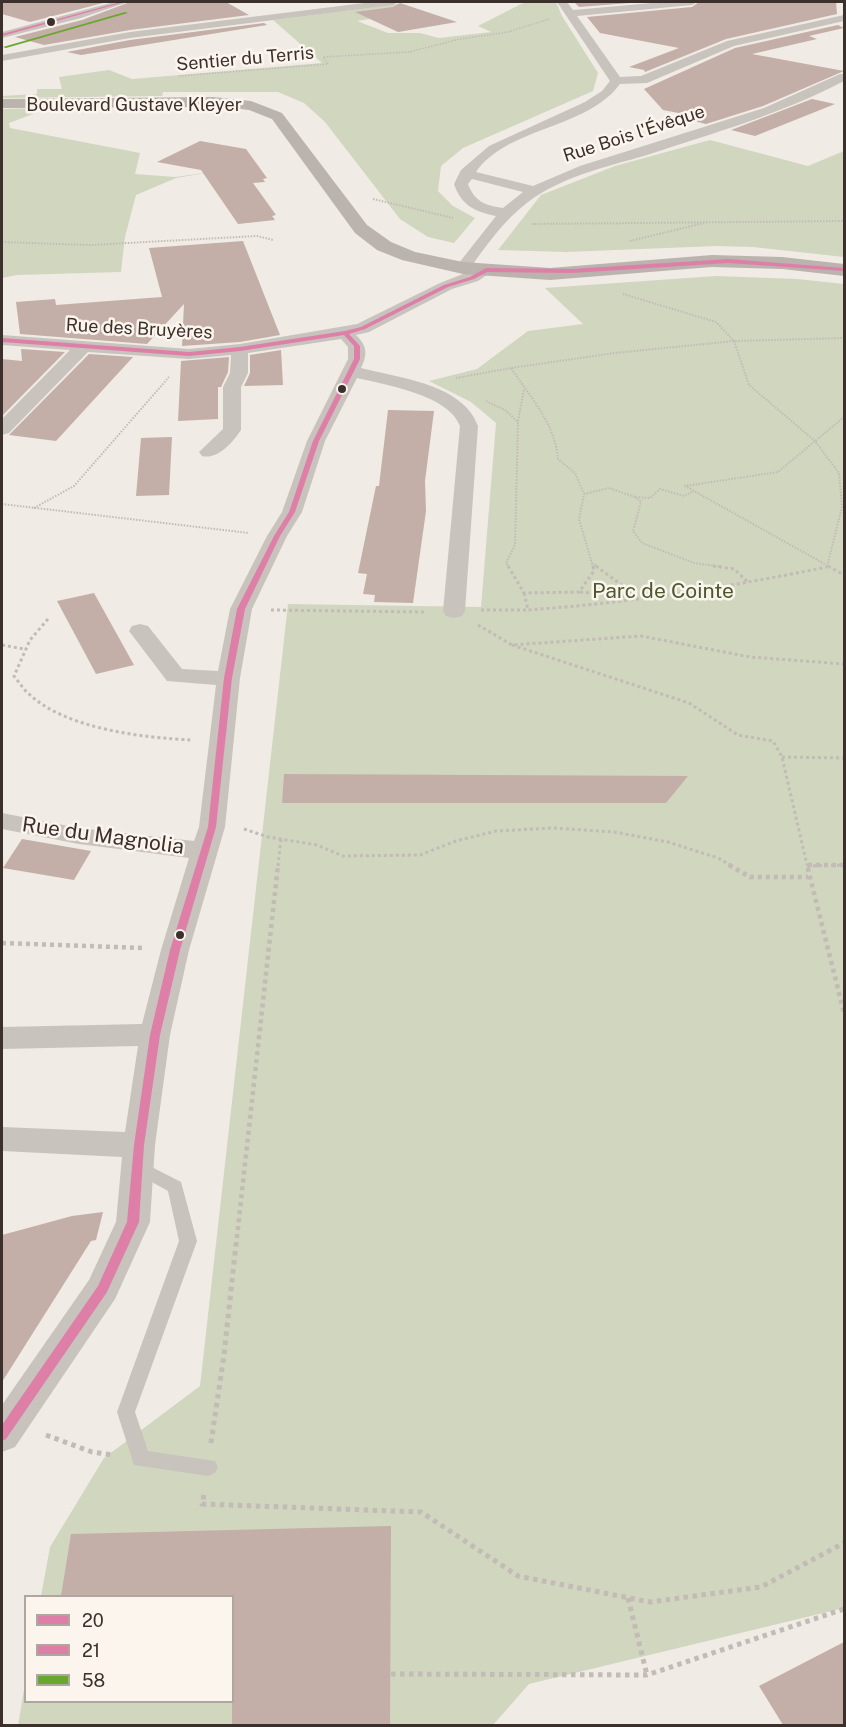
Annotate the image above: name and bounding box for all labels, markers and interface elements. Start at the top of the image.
unlabelled marker [45,16,57,28]
street label: Sentier du Terris [175,42,315,76]
street label: Boulevard Gustave Kleyer [26,94,242,116]
street label: Rue Bois l'Évêque [560,101,708,167]
street label: Rue des Bruyères [65,314,213,344]
unlabelled marker [336,383,348,395]
park label: Parc de Cointe [592,579,734,605]
street label: Rue du Magnolia [20,812,186,860]
unlabelled marker [174,929,186,941]
legend [24,1595,234,1703]
text: 20 [82,1610,104,1631]
text: 21 [82,1640,100,1661]
text: 58 [82,1670,105,1691]

